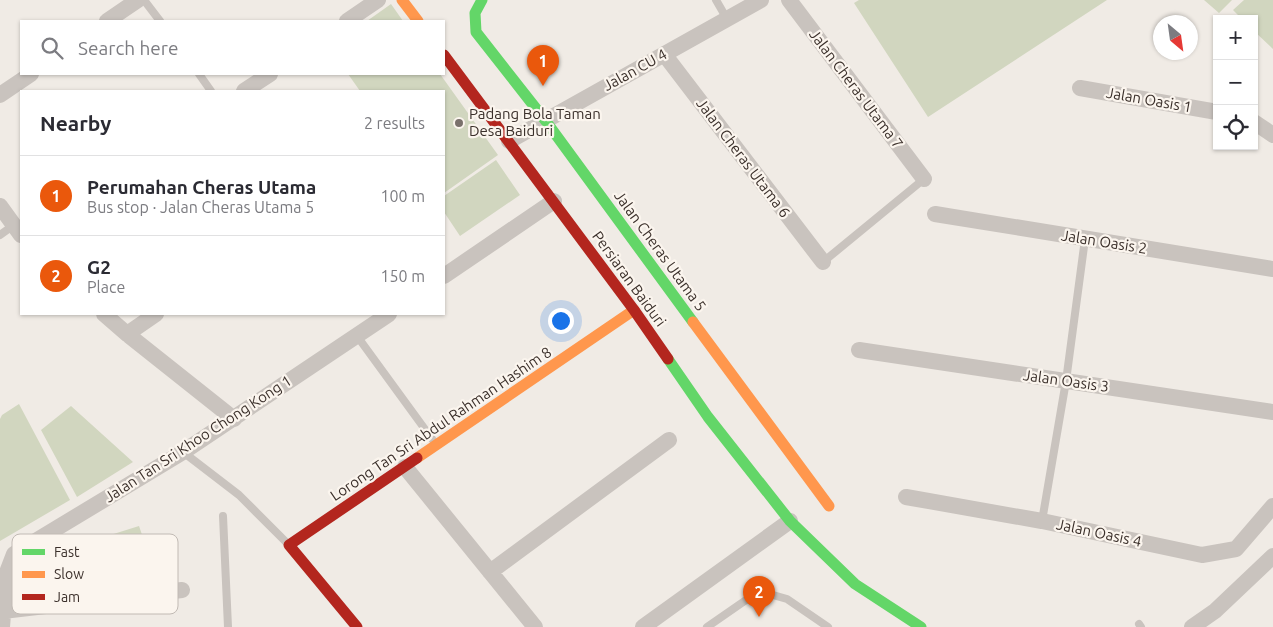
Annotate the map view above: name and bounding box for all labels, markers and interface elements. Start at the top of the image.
north arrow [1153,15,1198,60]
map controls [1213,15,1258,150]
button: + [1213,15,1258,60]
search box [20,20,445,75]
street label: Jalan Cheras Utama 7 [806,26,907,152]
icon: search [38,34,66,62]
text: Search here [78,37,178,59]
pin: 1 [527,45,559,86]
street label: Jalan CU 4 [600,45,670,94]
button: − [1213,60,1258,105]
street label: Jalan Oasis 1 [1105,84,1193,115]
street label: Jalan Cheras Utama 6 [693,95,794,221]
place label: Padang Bola Taman Desa Baiduri [469,105,601,139]
button: locate [1213,105,1258,150]
text: Nearby [40,111,111,135]
text: 2 results [364,114,425,132]
marker: Padang Bola Taman Desa Baiduri [453,117,465,129]
text: Perumahan Cheras Utama [87,176,316,198]
text: 1 [51,187,61,205]
text: 100 m [380,187,425,205]
street label: Jalan Cheras Utama 5 [611,187,710,314]
text: Bus stop · Jalan Cheras Utama 5 [87,198,314,216]
street label: Jalan Oasis 2 [1060,226,1148,257]
street label: Persiaran Baiduri [589,228,670,330]
text: G2 [87,256,111,278]
text: 2 [51,267,61,285]
text: 150 m [380,267,425,285]
text: Place [87,278,125,296]
your location [548,308,574,334]
street label: Lorong Tan Sri Abdul Rahman Hashim 8 [327,343,554,504]
street label: Jalan Oasis 3 [1022,366,1110,395]
street label: Jalan Tan Sri Khoo Chong Kong 1 [101,372,294,505]
street label: Jalan Oasis 4 [1055,515,1143,550]
legend [12,534,178,614]
text: Fast [54,544,80,560]
text: Slow [54,566,84,582]
pin: 2 [743,576,775,617]
text: Jam [54,589,80,605]

